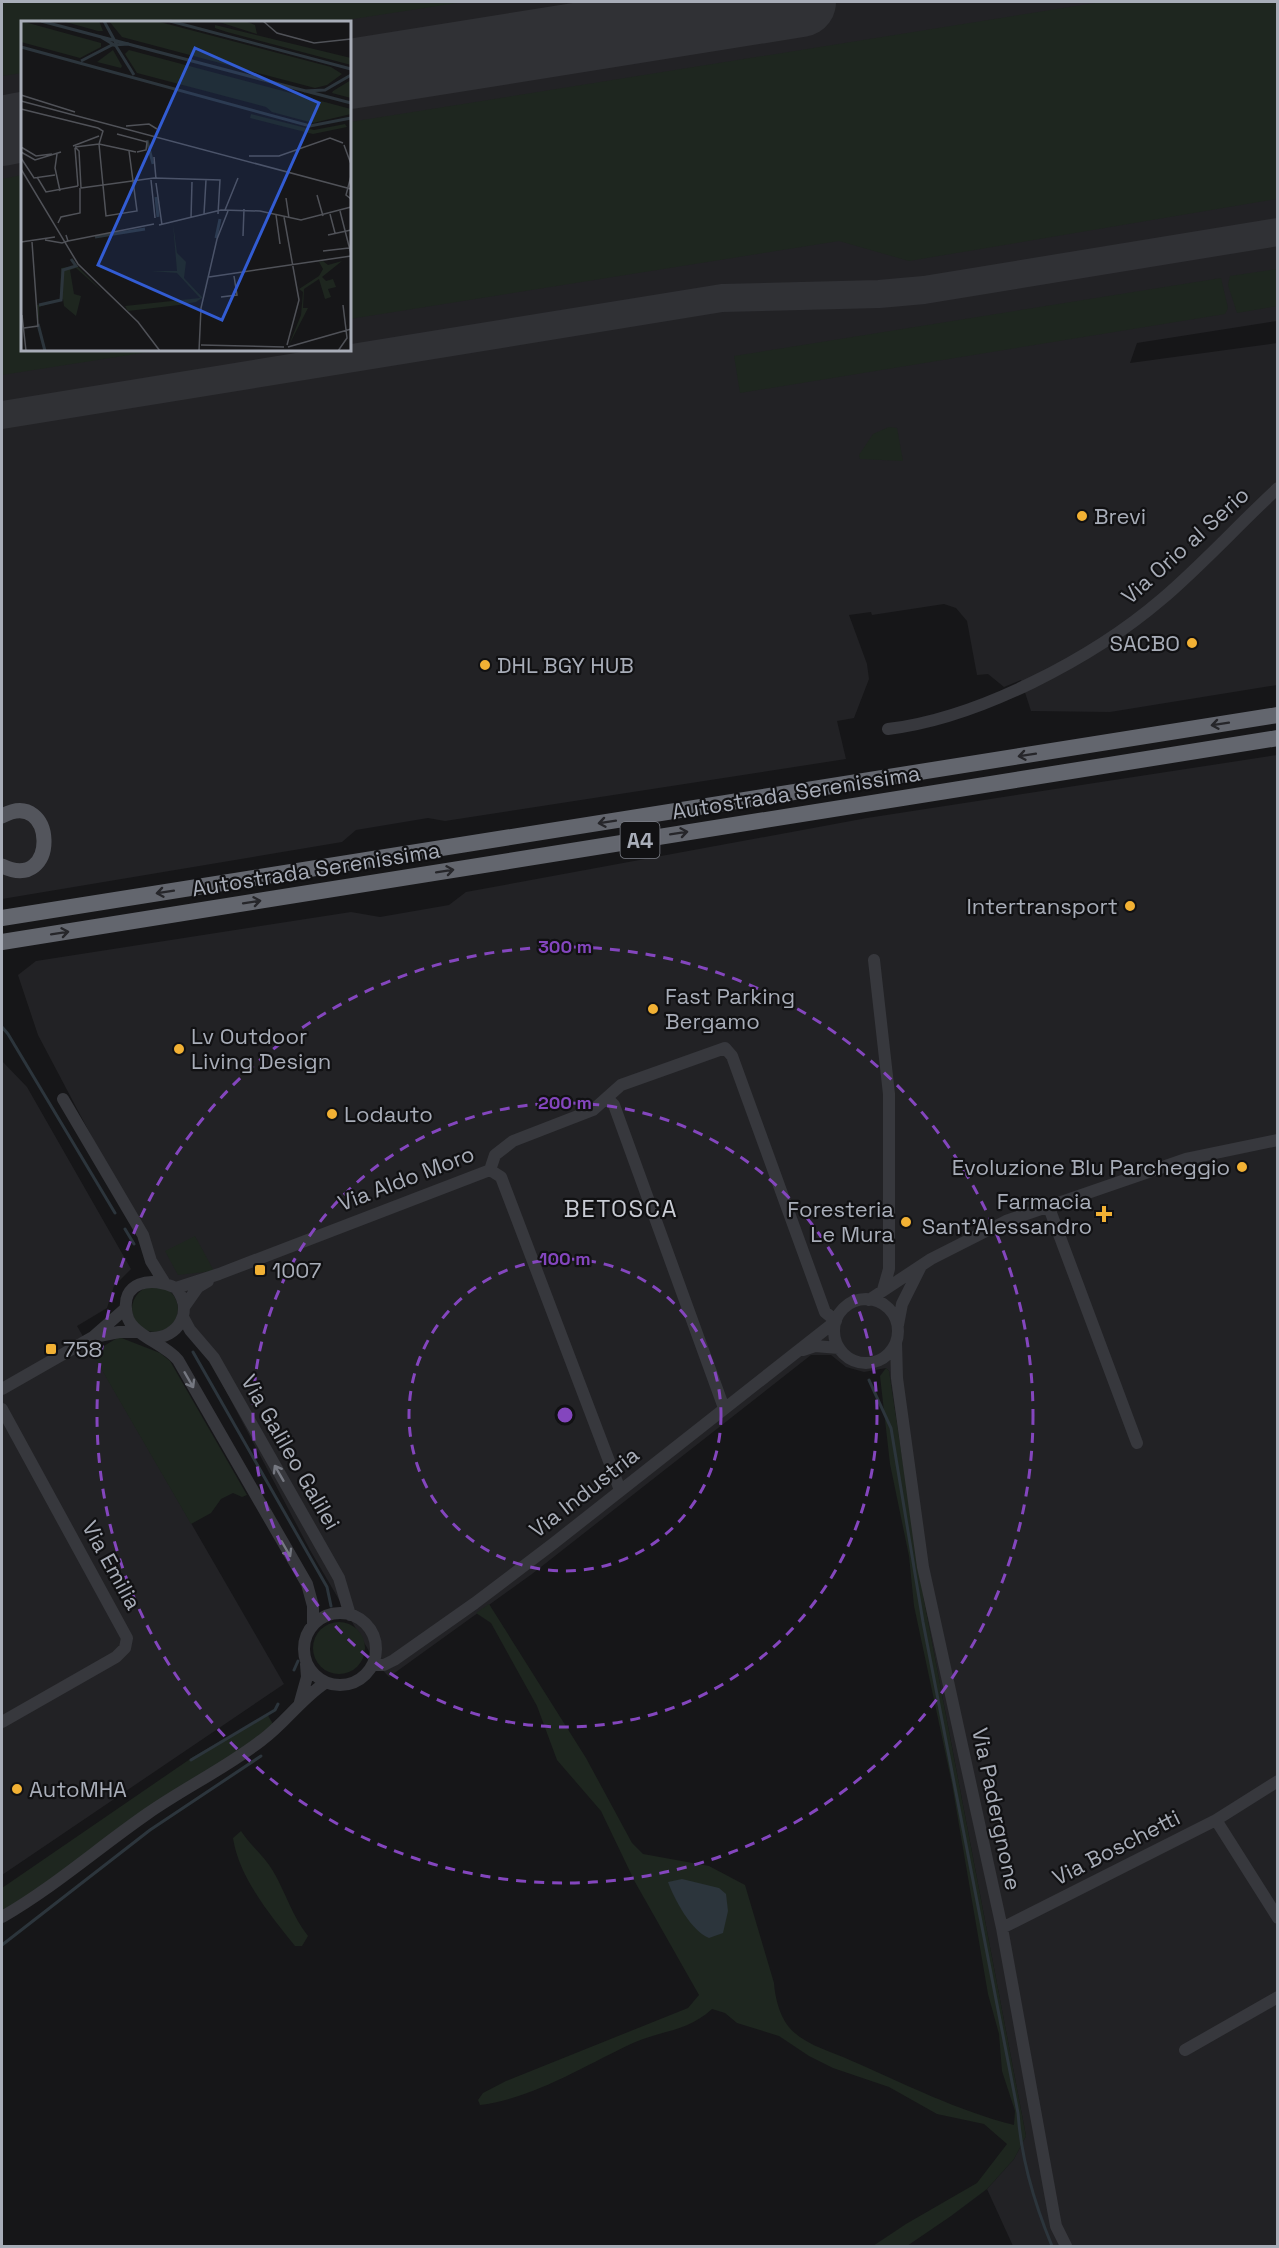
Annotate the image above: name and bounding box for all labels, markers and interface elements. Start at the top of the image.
inset map [21,21,351,351]
street label: Via Orio al Serio [1115,480,1255,610]
place label: Brevi [1094,502,1146,530]
marker: Brevi [1075,509,1089,523]
place label: SACBO [1110,629,1180,657]
marker: SACBO [1185,636,1199,650]
place label: DHL BGY HUB [497,651,634,679]
marker: DHL BGY HUB [478,658,492,672]
one-way arrow [1210,719,1230,730]
one-way arrow [1018,749,1038,760]
street label: Autostrada Serenissima [670,758,923,825]
one-way arrow [597,817,617,828]
road number: A4 [620,822,660,858]
one-way arrow [668,828,688,839]
street label: Autostrada Serenissima [190,835,443,902]
one-way arrow [434,865,454,876]
one-way arrow [156,887,175,898]
place label: Intertransport [966,892,1118,920]
one-way arrow [242,896,261,907]
marker: Intertransport [1123,899,1137,913]
one-way arrow [49,927,69,938]
text: 300 m [538,935,592,958]
place label: Fast Parking Bergamo [665,982,795,1035]
marker: Fast Parking Bergamo [646,1002,660,1016]
place label: Lv Outdoor Living Design [191,1022,331,1075]
marker: Lv Outdoor Living Design [172,1042,186,1056]
text: 200 m [538,1091,592,1114]
place label: Lodauto [344,1100,433,1128]
marker: Lodauto [325,1107,339,1121]
street label: Via Aldo Moro [334,1139,478,1217]
place label: Evoluzione Blu Parcheggio [952,1153,1230,1181]
marker: Evoluzione Blu Parcheggio [1235,1160,1249,1174]
place label: Farmacia Sant'Alessandro [922,1187,1092,1240]
district label: BETOSCA [564,1193,678,1224]
place label: Foresteria Le Mura [787,1195,894,1248]
marker: Farmacia Sant'Alessandro [1097,1207,1111,1221]
marker: Foresteria Le Mura [899,1215,913,1229]
text: 100 m [539,1247,591,1270]
place label: 1007 [272,1256,321,1284]
marker: 1007 [253,1263,267,1277]
place label: 758 [63,1335,102,1363]
marker: 758 [44,1342,58,1356]
street label: Via Galileo Galilei [235,1369,347,1535]
one-way arrow [183,1371,195,1388]
centre of rings [555,1405,575,1425]
street label: Via Industria [524,1440,645,1544]
one-way arrow [273,1465,285,1482]
street label: Via Emilia [76,1516,148,1615]
one-way arrow [281,1540,293,1557]
street label: Via Padergnone [966,1725,1028,1893]
place label: AutoMHA [29,1775,127,1803]
marker: AutoMHA [10,1782,24,1796]
street label: Via Boschetti [1048,1803,1184,1891]

